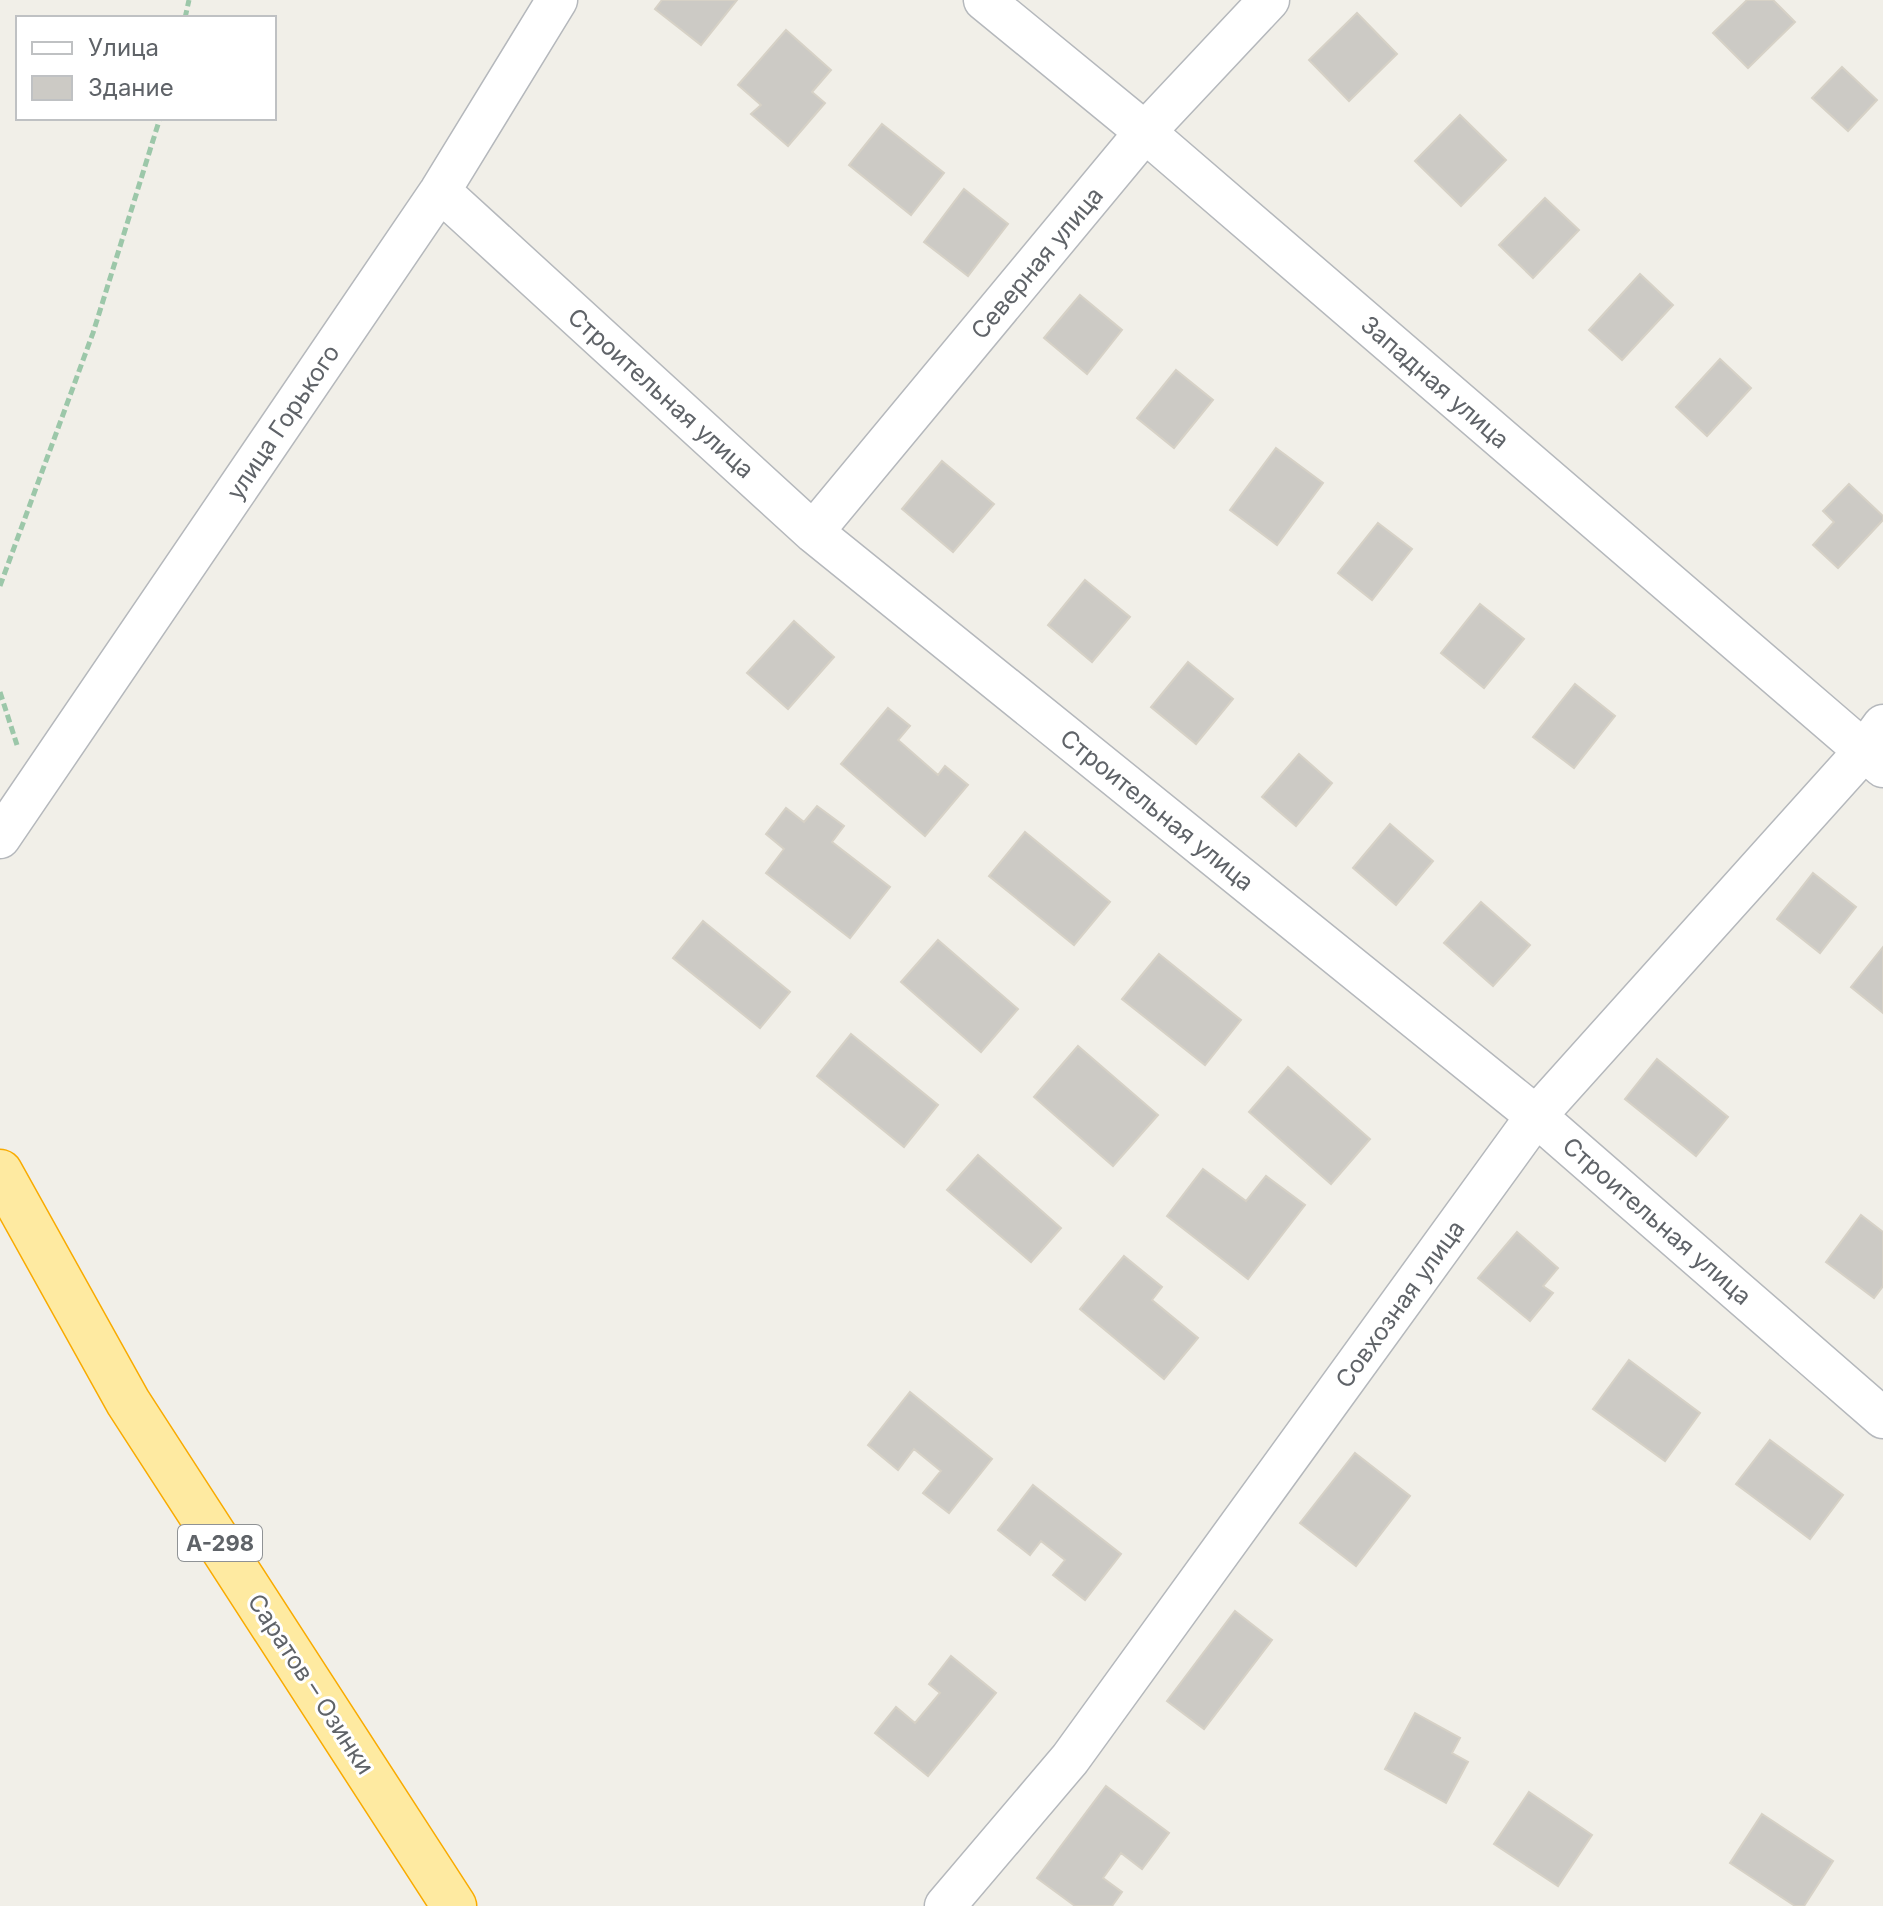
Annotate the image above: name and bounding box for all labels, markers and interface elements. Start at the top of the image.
legend [16,16,276,120]
text: Улица [88,33,159,62]
text: Здание [88,73,174,102]
street label: Северная улица [965,181,1109,345]
street label: Строительная улица [562,302,760,484]
street label: Западная улица [1355,310,1515,454]
street label: улица Горького [220,339,346,505]
street label: Строительная улица [1055,723,1259,897]
street label: Строительная улица [1557,1131,1757,1311]
street label: Совхозная улица [1329,1214,1471,1394]
road number: А-298 [178,1525,262,1561]
street label: Саратов – Озинки [242,1588,380,1780]

